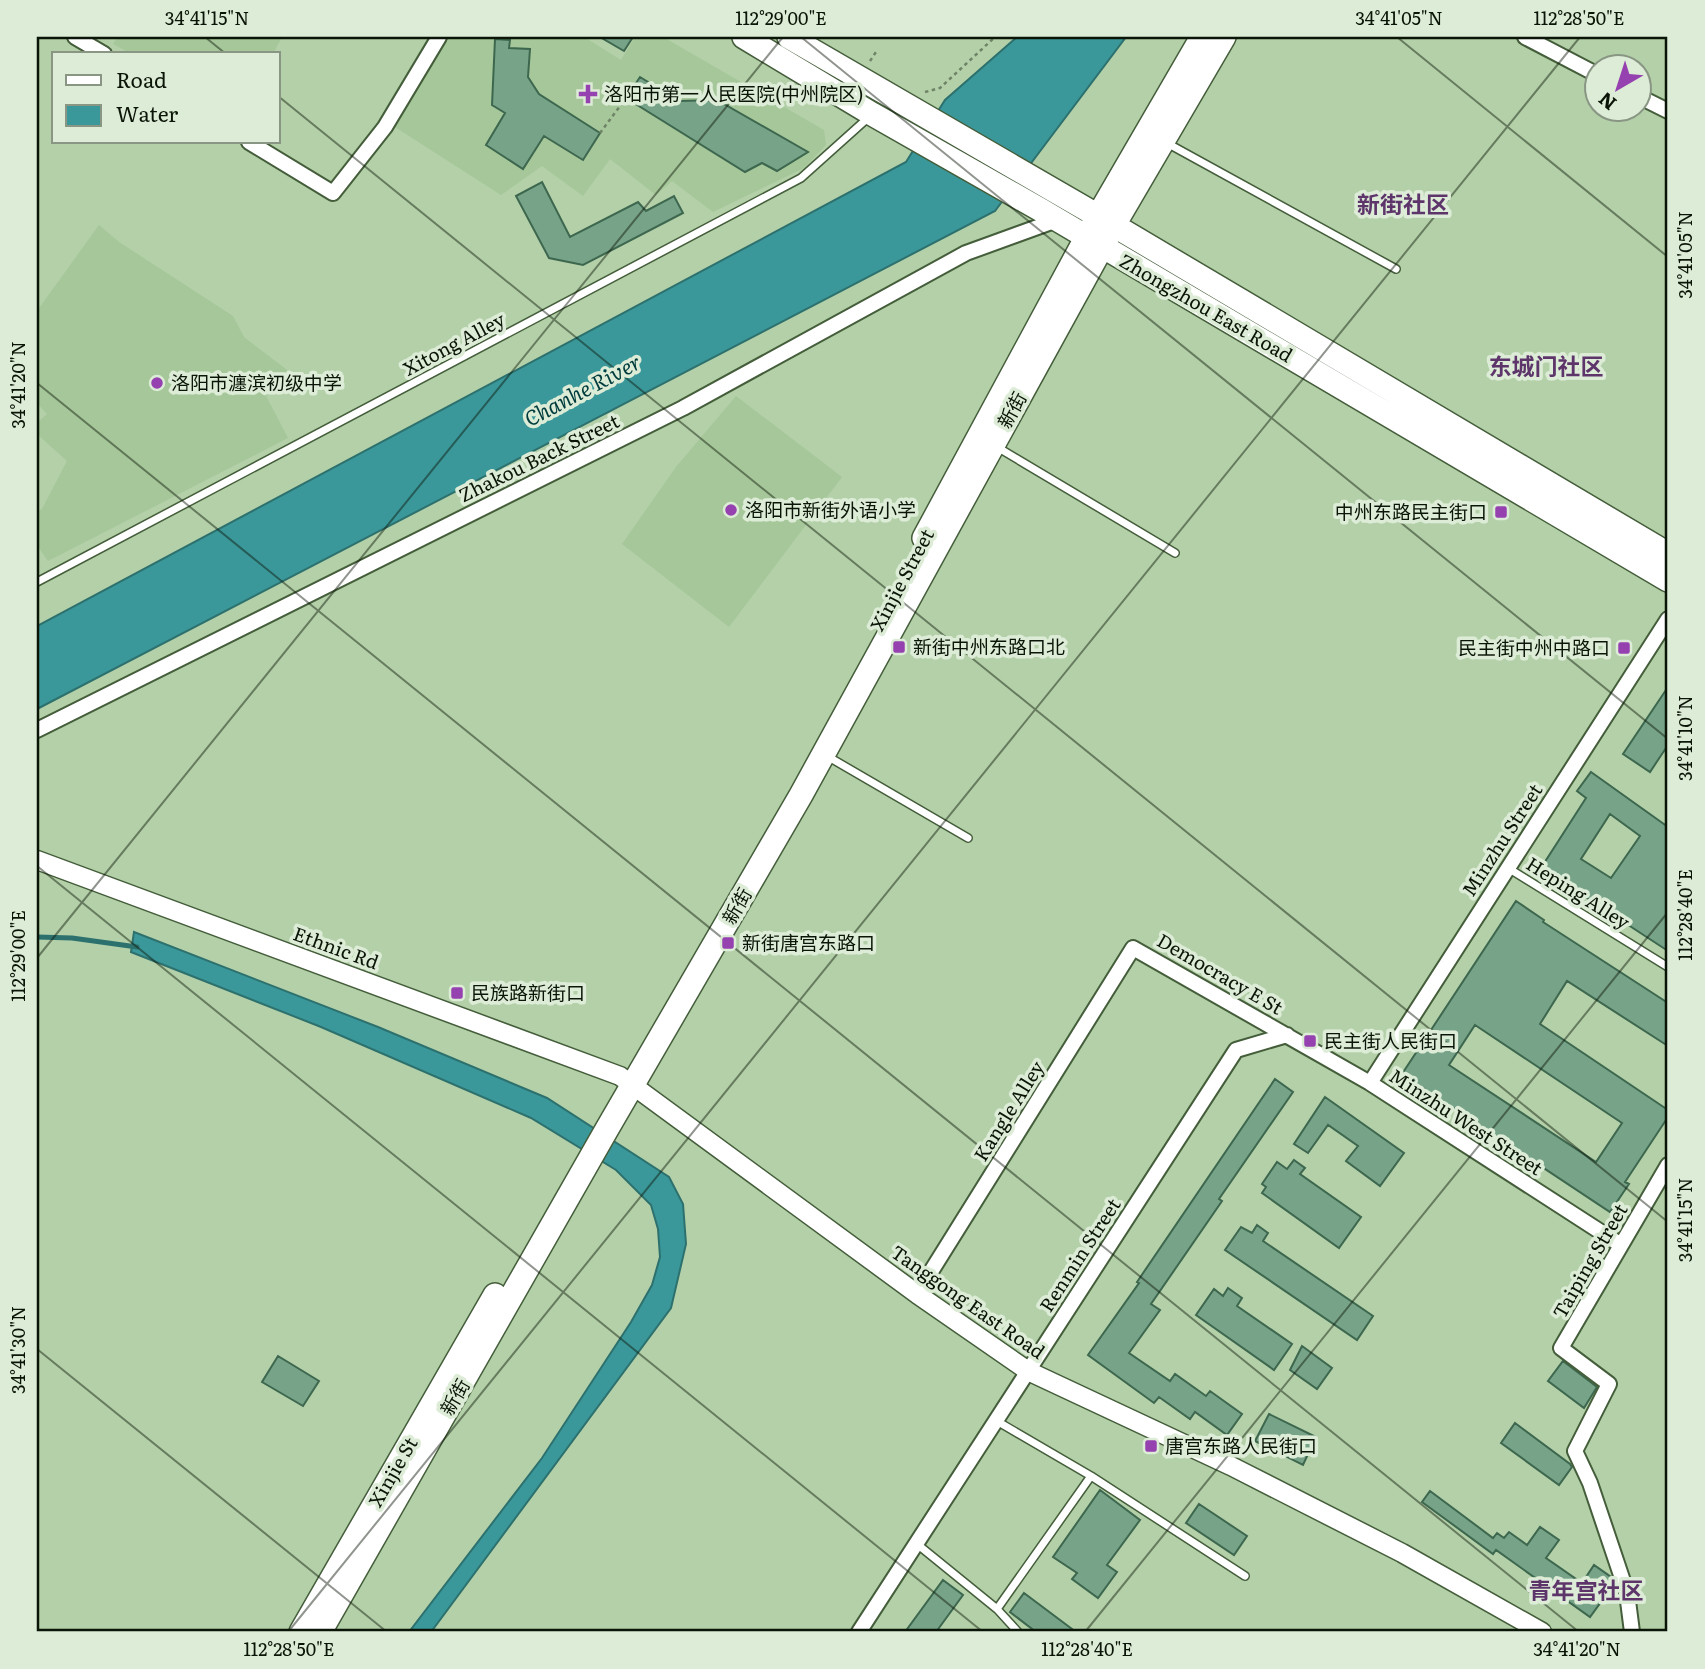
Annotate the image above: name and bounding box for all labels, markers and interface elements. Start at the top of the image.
text: 34°41'15"N [165,4,249,31]
text: 112°29'00"E [735,4,827,31]
text: 34°41'05"N [1355,4,1443,31]
text: 112°28'50"E [1534,4,1624,31]
legend [52,52,280,144]
north arrow [1582,52,1652,122]
text: Road [116,63,167,94]
place label: 洛阳市第一人民医院(中州院区) [604,79,864,107]
marker: 洛阳市第一人民医院(中州院区) [578,84,598,104]
text: N [1592,86,1622,118]
text: Water [116,97,178,128]
district label: 新街社区 [1357,186,1449,220]
text: 34°41'05"N [1671,211,1698,299]
street label: Zhongzhou East Road [1115,246,1299,368]
street label: Xitong Alley [398,305,509,382]
text: 34°41'20"N [4,341,31,429]
water label: Chanhe River [518,345,646,433]
district label: 东城门社区 [1489,348,1604,382]
place label: 洛阳市瀍滨初级中学 [171,368,342,396]
marker: 洛阳市瀍滨初级中学 [149,375,165,391]
street label: 新街 [990,386,1033,433]
street label: Zhakou Back Street [454,406,624,508]
place label: 洛阳市新街外语小学 [745,495,916,523]
place label: 中州东路民主街口 [1335,497,1487,525]
marker: 洛阳市新街外语小学 [723,502,739,518]
marker: 中州东路民主街口 [1493,504,1509,520]
street label: Xinjie Street [862,523,940,636]
place label: 新街中州东路口北 [913,632,1065,660]
place label: 民主街中州中路口 [1458,633,1610,661]
marker: 新街中州东路口北 [891,639,907,655]
marker: 民主街中州中路口 [1616,640,1632,656]
text: 34°41'10"N [1671,695,1698,781]
street label: Minzhu Street [1454,777,1548,901]
street label: Heping Alley [1521,849,1636,935]
text: 112°28'40"E [1671,869,1698,961]
street label: 新街 [715,882,758,929]
text: 112°29'00"E [4,910,31,1002]
street label: Ethnic Rd [290,919,383,976]
street label: Democracy E St [1152,926,1289,1021]
place label: 新街唐宫东路口 [742,928,875,956]
marker: 新街唐宫东路口 [720,935,736,951]
place label: 民族路新街口 [471,978,585,1006]
marker: 民族路新街口 [449,985,465,1001]
place label: 民主街人民街口 [1324,1026,1457,1054]
marker: 民主街人民街口 [1302,1033,1318,1049]
street label: Kangle Alley [966,1055,1050,1166]
street label: Minzhu West Street [1384,1061,1549,1181]
text: 34°41'15"N [1671,1178,1698,1262]
street label: Renmin Street [1032,1192,1127,1317]
street label: Taiping Street [1545,1198,1634,1323]
street label: Tanggong East Road [886,1237,1052,1365]
text: 34°41'30"N [4,1306,31,1394]
street label: 新街 [433,1373,476,1420]
street label: Xinjie St [361,1431,424,1512]
place label: 唐宫东路人民街口 [1165,1431,1317,1459]
marker: 唐宫东路人民街口 [1143,1438,1159,1454]
district label: 青年宫社区 [1529,1572,1644,1606]
text: 112°28'50"E [244,1635,334,1662]
text: 112°28'40"E [1041,1635,1133,1662]
text: 34°41'20"N [1533,1635,1621,1662]

